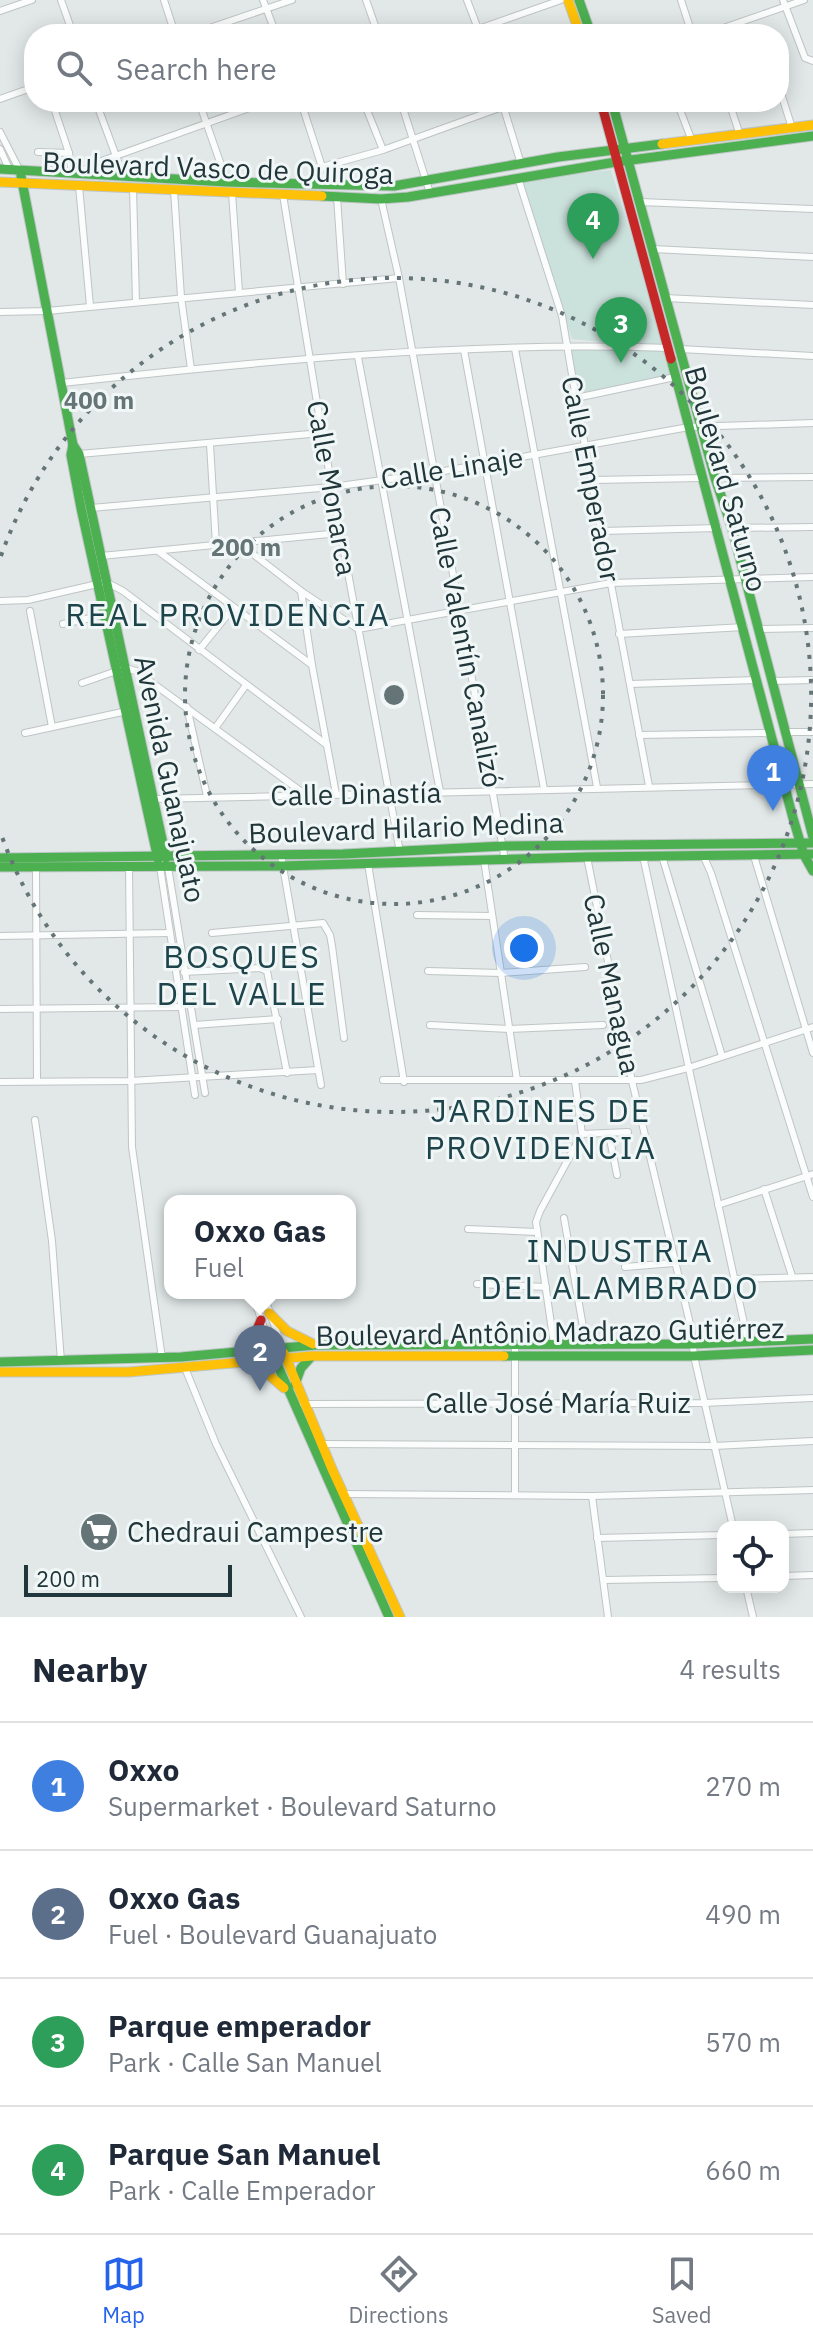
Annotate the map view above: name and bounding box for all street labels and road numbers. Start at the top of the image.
street label: Boulevard Vasco de Quiroga [42,143,394,192]
street label: Boulevard Saturno [677,362,776,596]
street label: Calle Emperador [553,373,630,585]
street label: Calle Monarca [299,397,366,579]
street label: Calle Linaje [378,438,526,497]
street label: Calle Valentín Canalizó [421,503,512,790]
street label: Avenida Guanajuato [126,652,215,906]
street label: Calle Dinastía [270,774,442,813]
street label: Boulevard Hilario Medina [248,804,564,851]
street label: Calle Managua [575,890,650,1078]
street label: Boulevard Antônio Madrazo Gutiérrez [315,1309,785,1354]
street label: Calle José María Ruiz [425,1384,691,1421]

